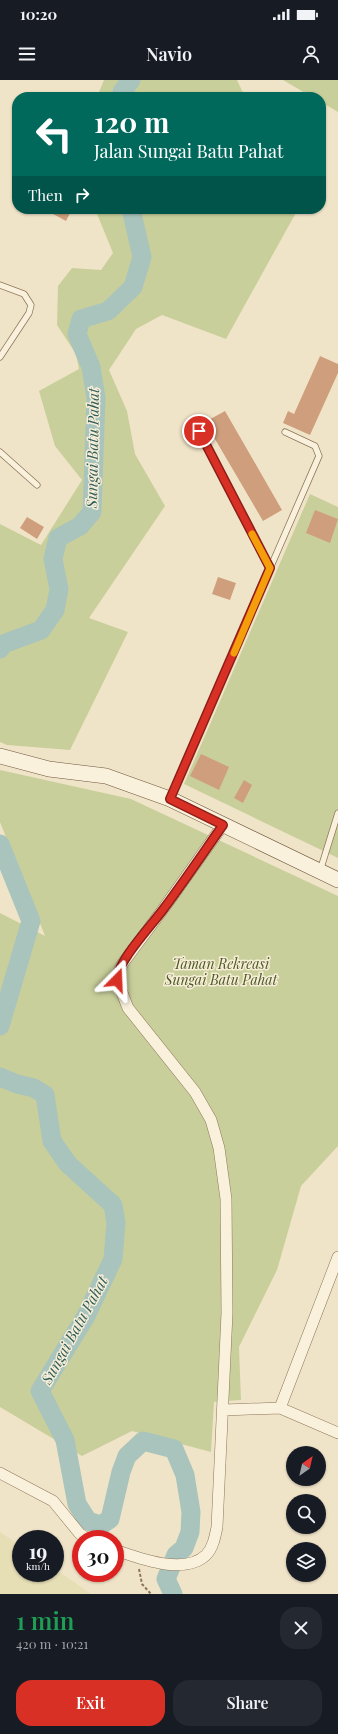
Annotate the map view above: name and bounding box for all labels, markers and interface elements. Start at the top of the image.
text: 10:20 [20,4,57,24]
text: Navio [146,42,192,66]
icon: menu [16,43,38,65]
icon: person [300,43,322,65]
text: 120 m [94,103,169,140]
icon: left [28,108,80,160]
text: Jalan Sungai Batu Pahat [94,139,283,163]
icon: right [71,184,93,206]
text: Then [28,185,63,205]
water label: Sungai Batu Pahat [81,387,103,509]
pin [182,414,216,448]
icon: arrive [188,420,210,442]
park label: Taman Rekreasi Sungai Batu Pahat [164,954,279,989]
position arrow [96,959,138,1001]
water label: Sungai Batu Pahat [36,1272,112,1388]
north arrow [286,1446,326,1486]
map controls [286,1446,326,1582]
button: search [286,1494,326,1534]
speed limit sign: 30 [72,1530,124,1582]
text: 19 [29,1537,47,1564]
button: layers [286,1542,326,1582]
text: km/h [26,1559,50,1573]
text: 1 min [16,1604,74,1636]
button: close [280,1607,322,1649]
text: 420 m · 10:21 [16,1635,88,1652]
button: Exit [16,1680,165,1726]
button: Share [173,1680,322,1726]

